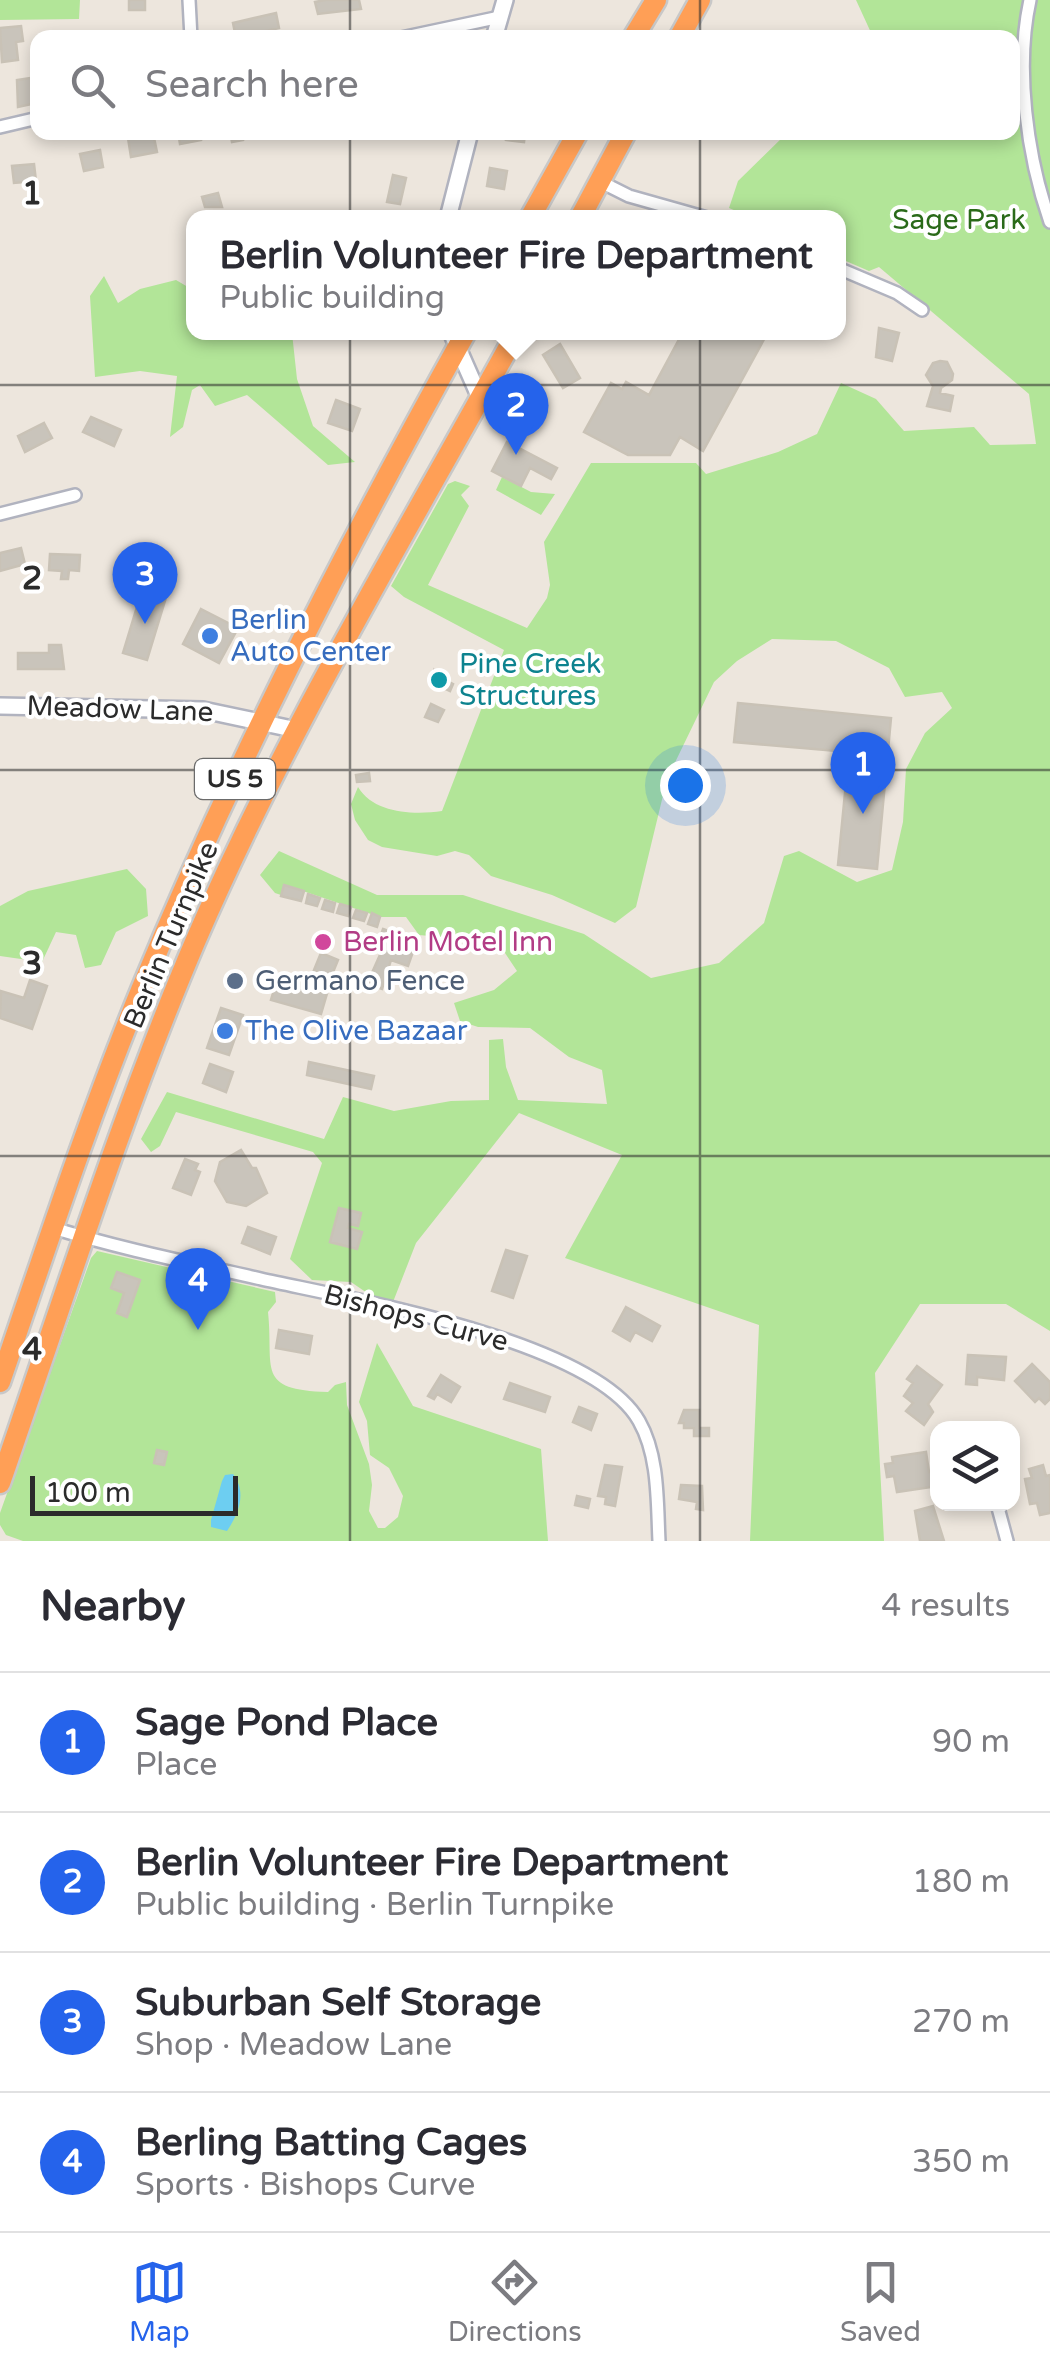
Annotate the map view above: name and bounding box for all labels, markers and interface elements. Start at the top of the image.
search box [30,30,1020,140]
icon: search [65,58,120,113]
text: Search here [145,62,359,108]
text: 1 [22,175,42,213]
park label: Sage Park [892,203,1026,237]
popup [186,210,846,340]
text: Berlin Volunteer Fire Department [219,233,813,279]
text: Public building [219,279,445,317]
pin: 2 [484,372,548,455]
pin: 3 [112,542,178,624]
text: 2 [22,560,42,598]
place label: Berlin Auto Center [230,603,391,669]
marker: Berlin Auto Center [199,625,221,647]
place label: Pine Creek Structures [459,647,601,713]
marker: Pine Creek Structures [428,669,450,691]
street label: Meadow Lane [26,689,214,729]
pin: 1 [830,732,896,814]
road number: US 5 [195,759,275,799]
your location [660,760,711,811]
street label: Berlin Turnpike [116,836,226,1034]
place label: Berlin Motel Inn [343,925,553,959]
marker: Berlin Motel Inn [312,931,334,953]
text: 3 [22,945,42,983]
place label: Germano Fence [255,964,465,998]
marker: Germano Fence [224,970,246,992]
place label: The Olive Bazaar [245,1014,468,1048]
marker: The Olive Bazaar [214,1020,236,1042]
pin: 4 [166,1248,230,1330]
street label: Bishops Curve [320,1277,512,1359]
text: 4 [22,1331,42,1369]
map controls [930,1421,1020,1511]
button: layers [930,1421,1020,1511]
scale bar [30,1471,238,1516]
text: 100 m [45,1476,131,1510]
text: Nearby [40,1581,185,1632]
text: 4 results [881,1587,1010,1625]
text: Sage Pond Place [135,1700,438,1746]
text: 1 [62,1723,83,1761]
text: 90 m [932,1723,1010,1761]
text: Place [135,1746,217,1784]
text: Berlin Volunteer Fire Department [135,1840,728,1886]
text: 2 [62,1863,83,1901]
text: 180 m [912,1863,1010,1901]
text: Public building · Berlin Turnpike [135,1886,614,1924]
text: Suburban Self Storage [135,1980,541,2026]
text: 3 [62,2003,83,2041]
text: 270 m [912,2003,1010,2041]
text: Shop · Meadow Lane [135,2026,452,2064]
text: Berling Batting Cages [135,2120,527,2166]
text: 4 [62,2143,83,2181]
text: 350 m [912,2143,1010,2181]
text: Sports · Bishops Curve [135,2166,475,2204]
tab: Map [129,2255,190,2349]
tab: Directions [448,2255,582,2349]
tab: Saved [840,2255,921,2349]

